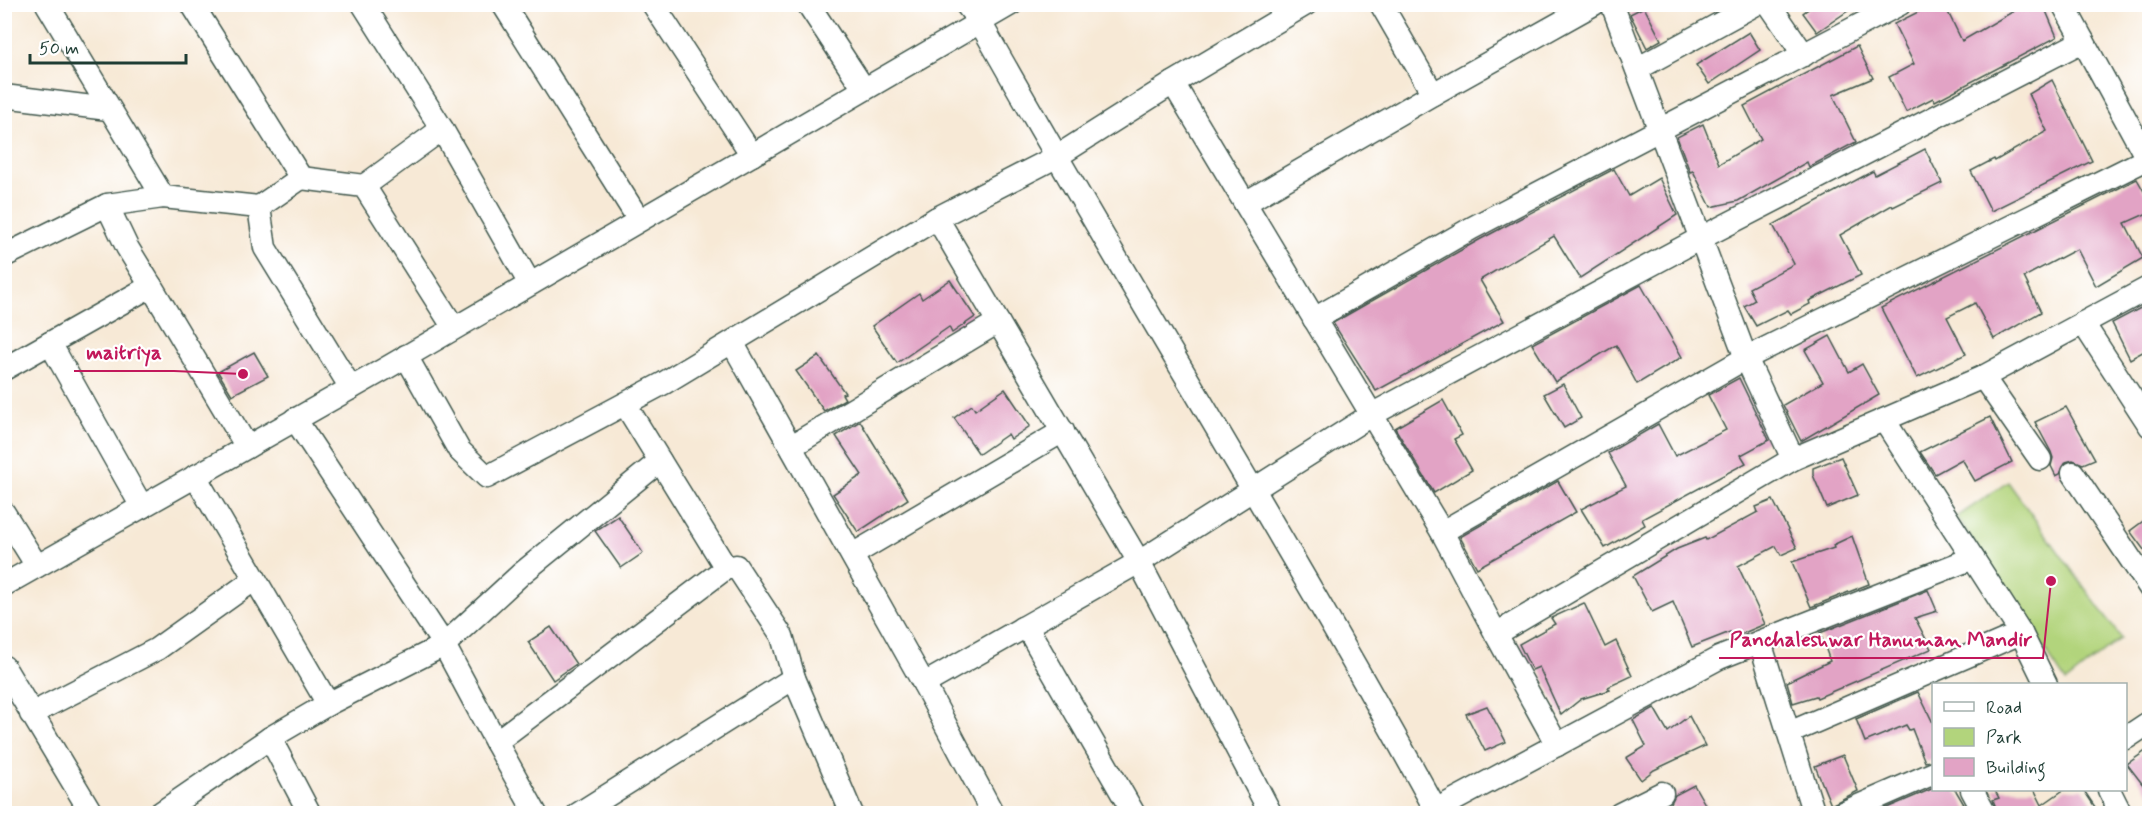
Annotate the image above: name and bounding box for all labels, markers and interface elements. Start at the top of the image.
scale bar [30,27,186,65]
text: 50 m [39,37,79,61]
callout: maitriya [74,332,174,371]
text: maitriya [86,339,162,367]
callout: Panchaleshwar Hanuman Mandir [1719,619,2043,658]
text: Panchaleshwar Hanuman Mandir [1730,626,2033,654]
legend [1932,683,2127,791]
text: Road [1986,696,2022,720]
text: Park [1986,726,2022,750]
text: Building [1986,756,2046,782]

